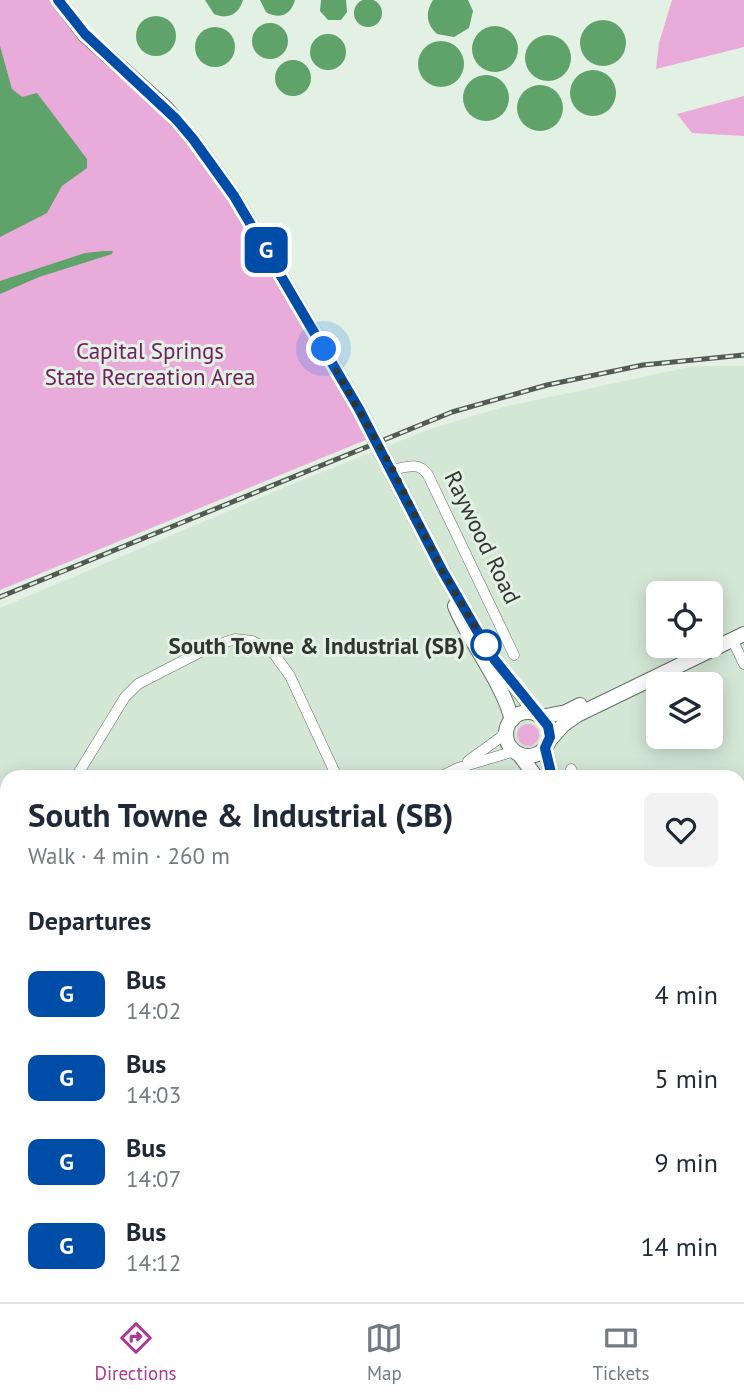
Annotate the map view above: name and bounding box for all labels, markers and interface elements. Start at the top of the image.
line badge: G [243,227,289,273]
text: G [259,234,273,265]
your location [306,331,341,366]
park label: Capital Springs State Recreation Area [45,336,255,391]
street label: Raywood Road [438,466,528,608]
map controls [646,581,723,749]
button: locate [646,581,723,658]
marker: South Towne & Industrial (SB) [471,630,501,660]
place label: South Towne & Industrial (SB) [168,631,465,660]
button: layers [646,672,723,749]
text: South Towne & Industrial (SB) [28,793,454,836]
button: heart [644,793,718,867]
text: Walk · 4 min · 260 m [28,841,230,870]
text: Departures [28,904,151,937]
text: Bus [126,963,166,996]
text: G [59,978,74,1009]
text: 4 min [655,978,718,1011]
text: 14:02 [126,996,181,1025]
text: Bus [126,1047,166,1080]
text: G [59,1062,74,1093]
text: 5 min [655,1062,718,1095]
text: 14:03 [126,1080,181,1109]
text: Bus [126,1131,166,1164]
text: G [59,1146,74,1177]
text: 9 min [655,1146,718,1179]
text: 14:07 [126,1164,181,1193]
text: Bus [126,1215,166,1248]
text: G [59,1230,74,1261]
text: 14 min [640,1230,718,1263]
text: 14:12 [126,1248,181,1277]
tab: Directions [94,1319,177,1385]
tab: Map [365,1319,403,1385]
tab: Tickets [592,1319,650,1385]

